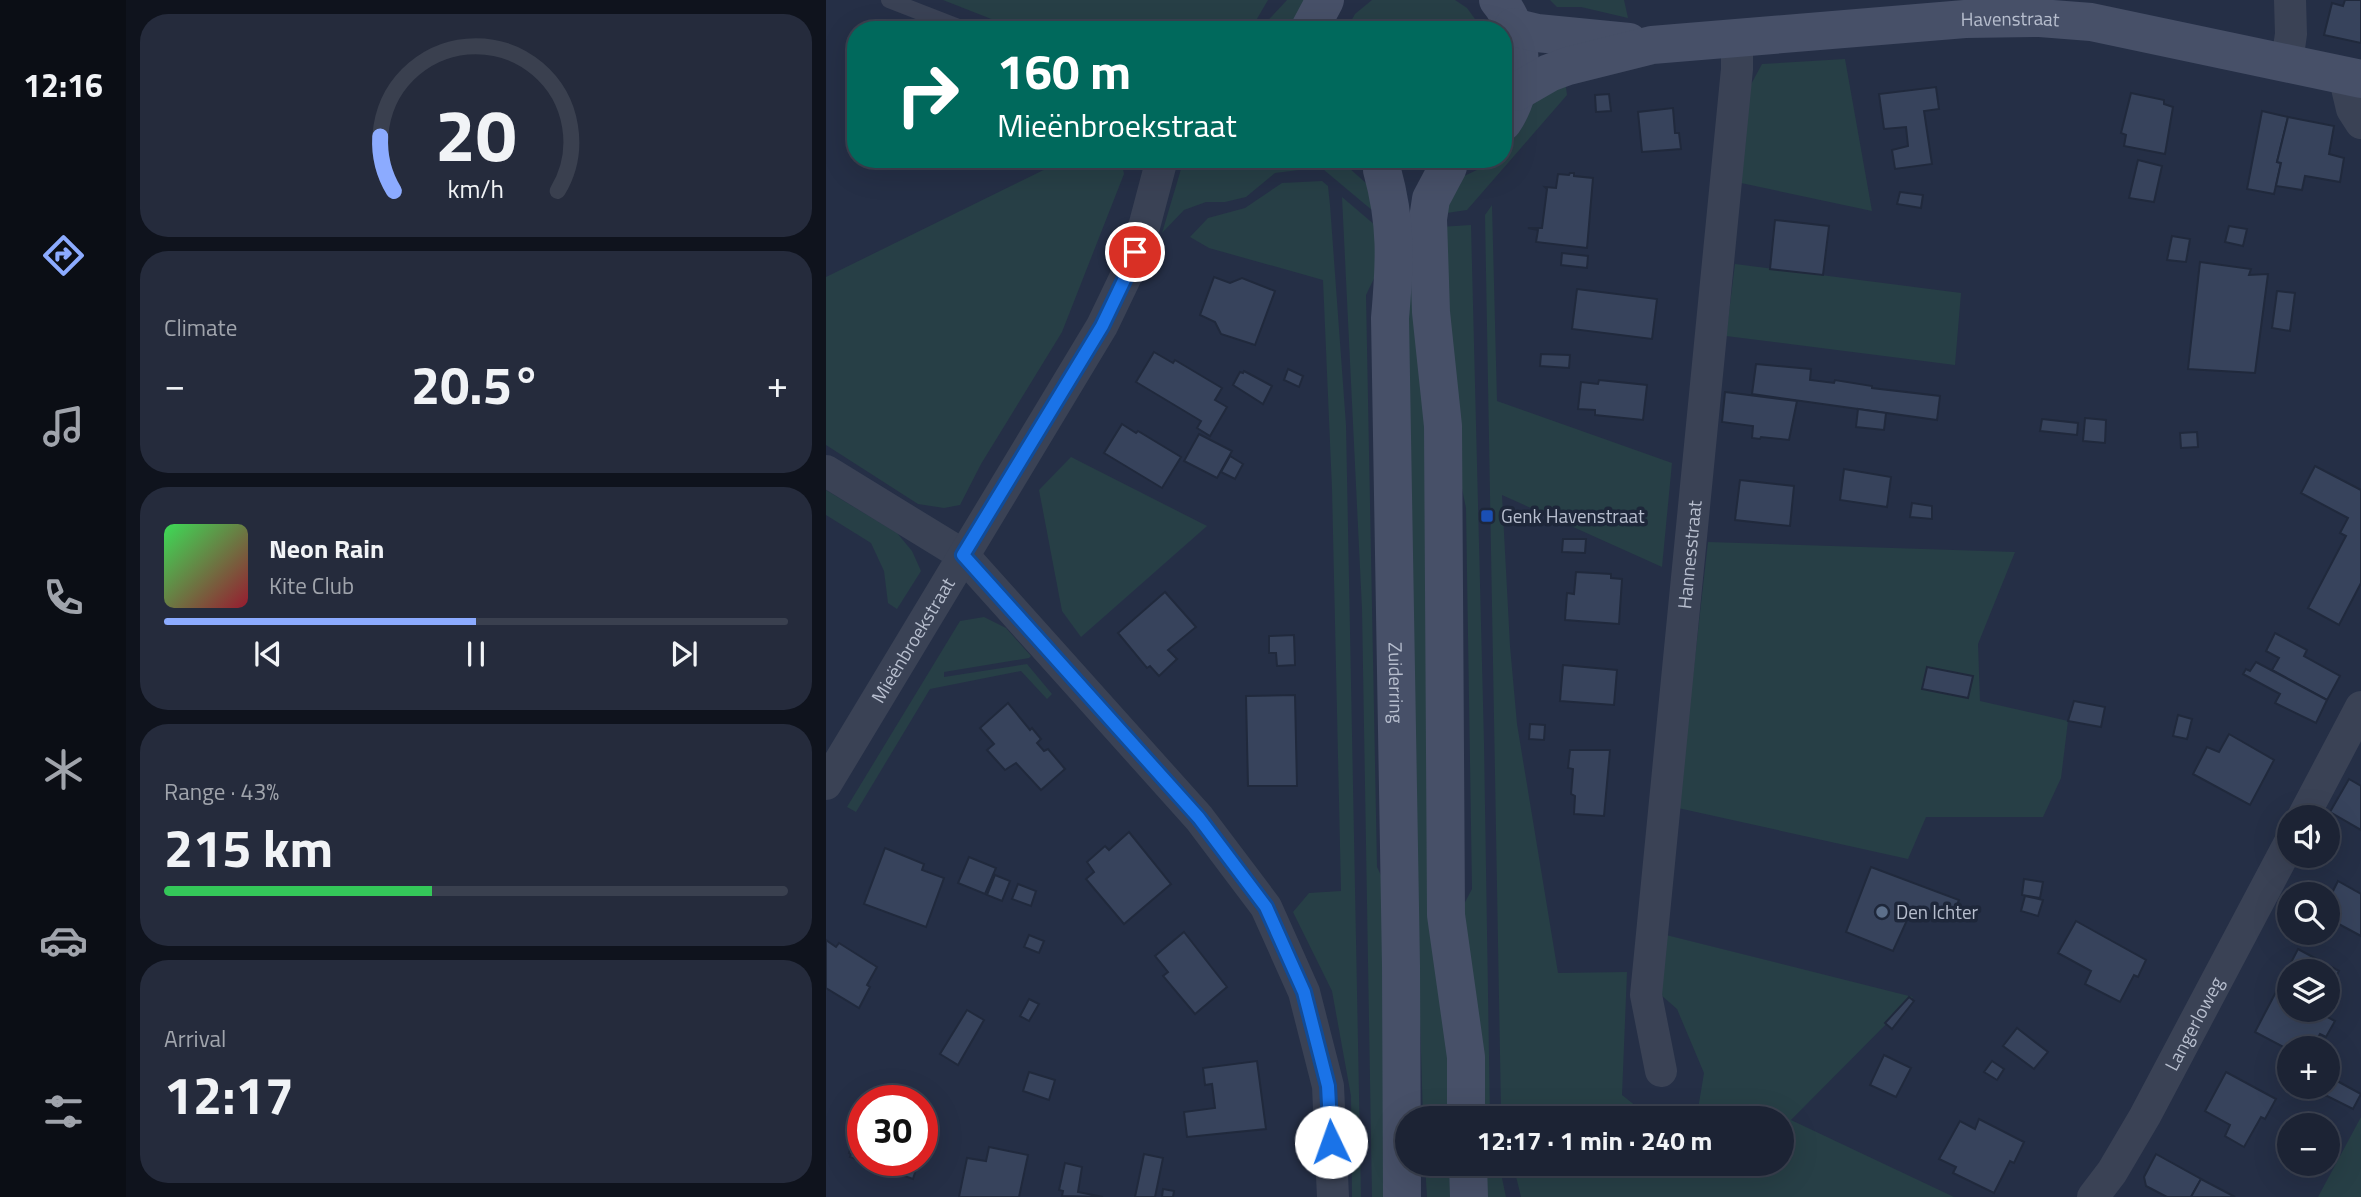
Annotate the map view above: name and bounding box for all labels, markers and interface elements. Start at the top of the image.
street label: Havenstraat [1960,3,2061,34]
text: 160 m [997,33,1131,108]
icon: right [882,49,973,140]
text: 12:16 [23,61,103,109]
text: 20 [435,80,517,190]
text: Mieënbroekstraat [997,101,1237,149]
text: km/h [448,170,504,208]
pin [1105,222,1165,282]
icon: directions [39,231,88,280]
icon: arrive [1116,233,1154,271]
text: Climate [164,310,237,345]
text: 20.5° [411,345,541,424]
text: − [164,355,185,413]
text: + [767,355,788,413]
icon: music [39,402,88,451]
street label: Hannesstraat [1669,499,1709,610]
place label: Genk Havenstraat [1501,501,1645,530]
marker: Genk Havenstraat [1479,508,1495,524]
text: Neon Rain [269,529,384,568]
text: Kite Club [269,568,354,603]
street label: Mieënbroekstraat [863,571,962,708]
icon: phone [39,573,88,622]
icon: previous [249,635,287,673]
icon: pause [457,635,495,673]
icon: next [665,635,703,673]
street label: Zuiderring [1382,642,1412,724]
icon: climate [39,745,88,794]
text: Range · 43% [164,774,279,809]
map controls [2277,805,2340,1176]
button: sound [2277,805,2340,868]
text: 215 km [164,808,333,887]
button: search [2277,882,2340,945]
place label: Den Ichter [1896,897,1979,926]
marker: Den Ichter [1874,904,1890,920]
icon: car [39,916,88,965]
button: layers [2277,959,2340,1022]
street label: Langerloweg [2157,971,2230,1076]
text: Arrival [164,1021,226,1056]
button: + [2277,1036,2340,1099]
text: 12:17 [164,1055,294,1134]
speed limit sign: 30 [847,1085,938,1176]
icon: filters [39,1087,88,1136]
position arrow [1294,1105,1368,1179]
button: − [2277,1113,2340,1176]
text: 12:17 · 1 min · 240 m [1477,1121,1712,1160]

